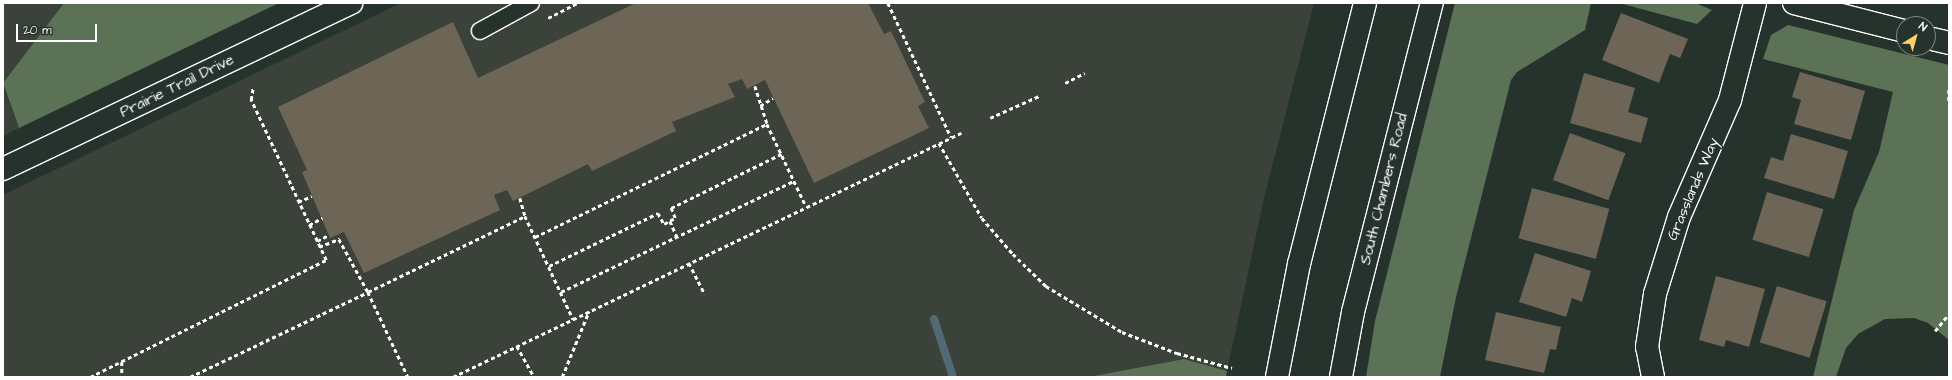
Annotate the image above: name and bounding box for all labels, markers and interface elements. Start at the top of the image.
scale bar [18,16,99,42]
north arrow [1896,16,1936,56]
text: N [1916,19,1930,35]
text: 20 m [23,22,52,39]
street label: Prairie Trail Drive [117,51,237,121]
street label: South Chambers Road [1356,111,1412,267]
street label: Grasslands Way [1663,135,1723,243]

